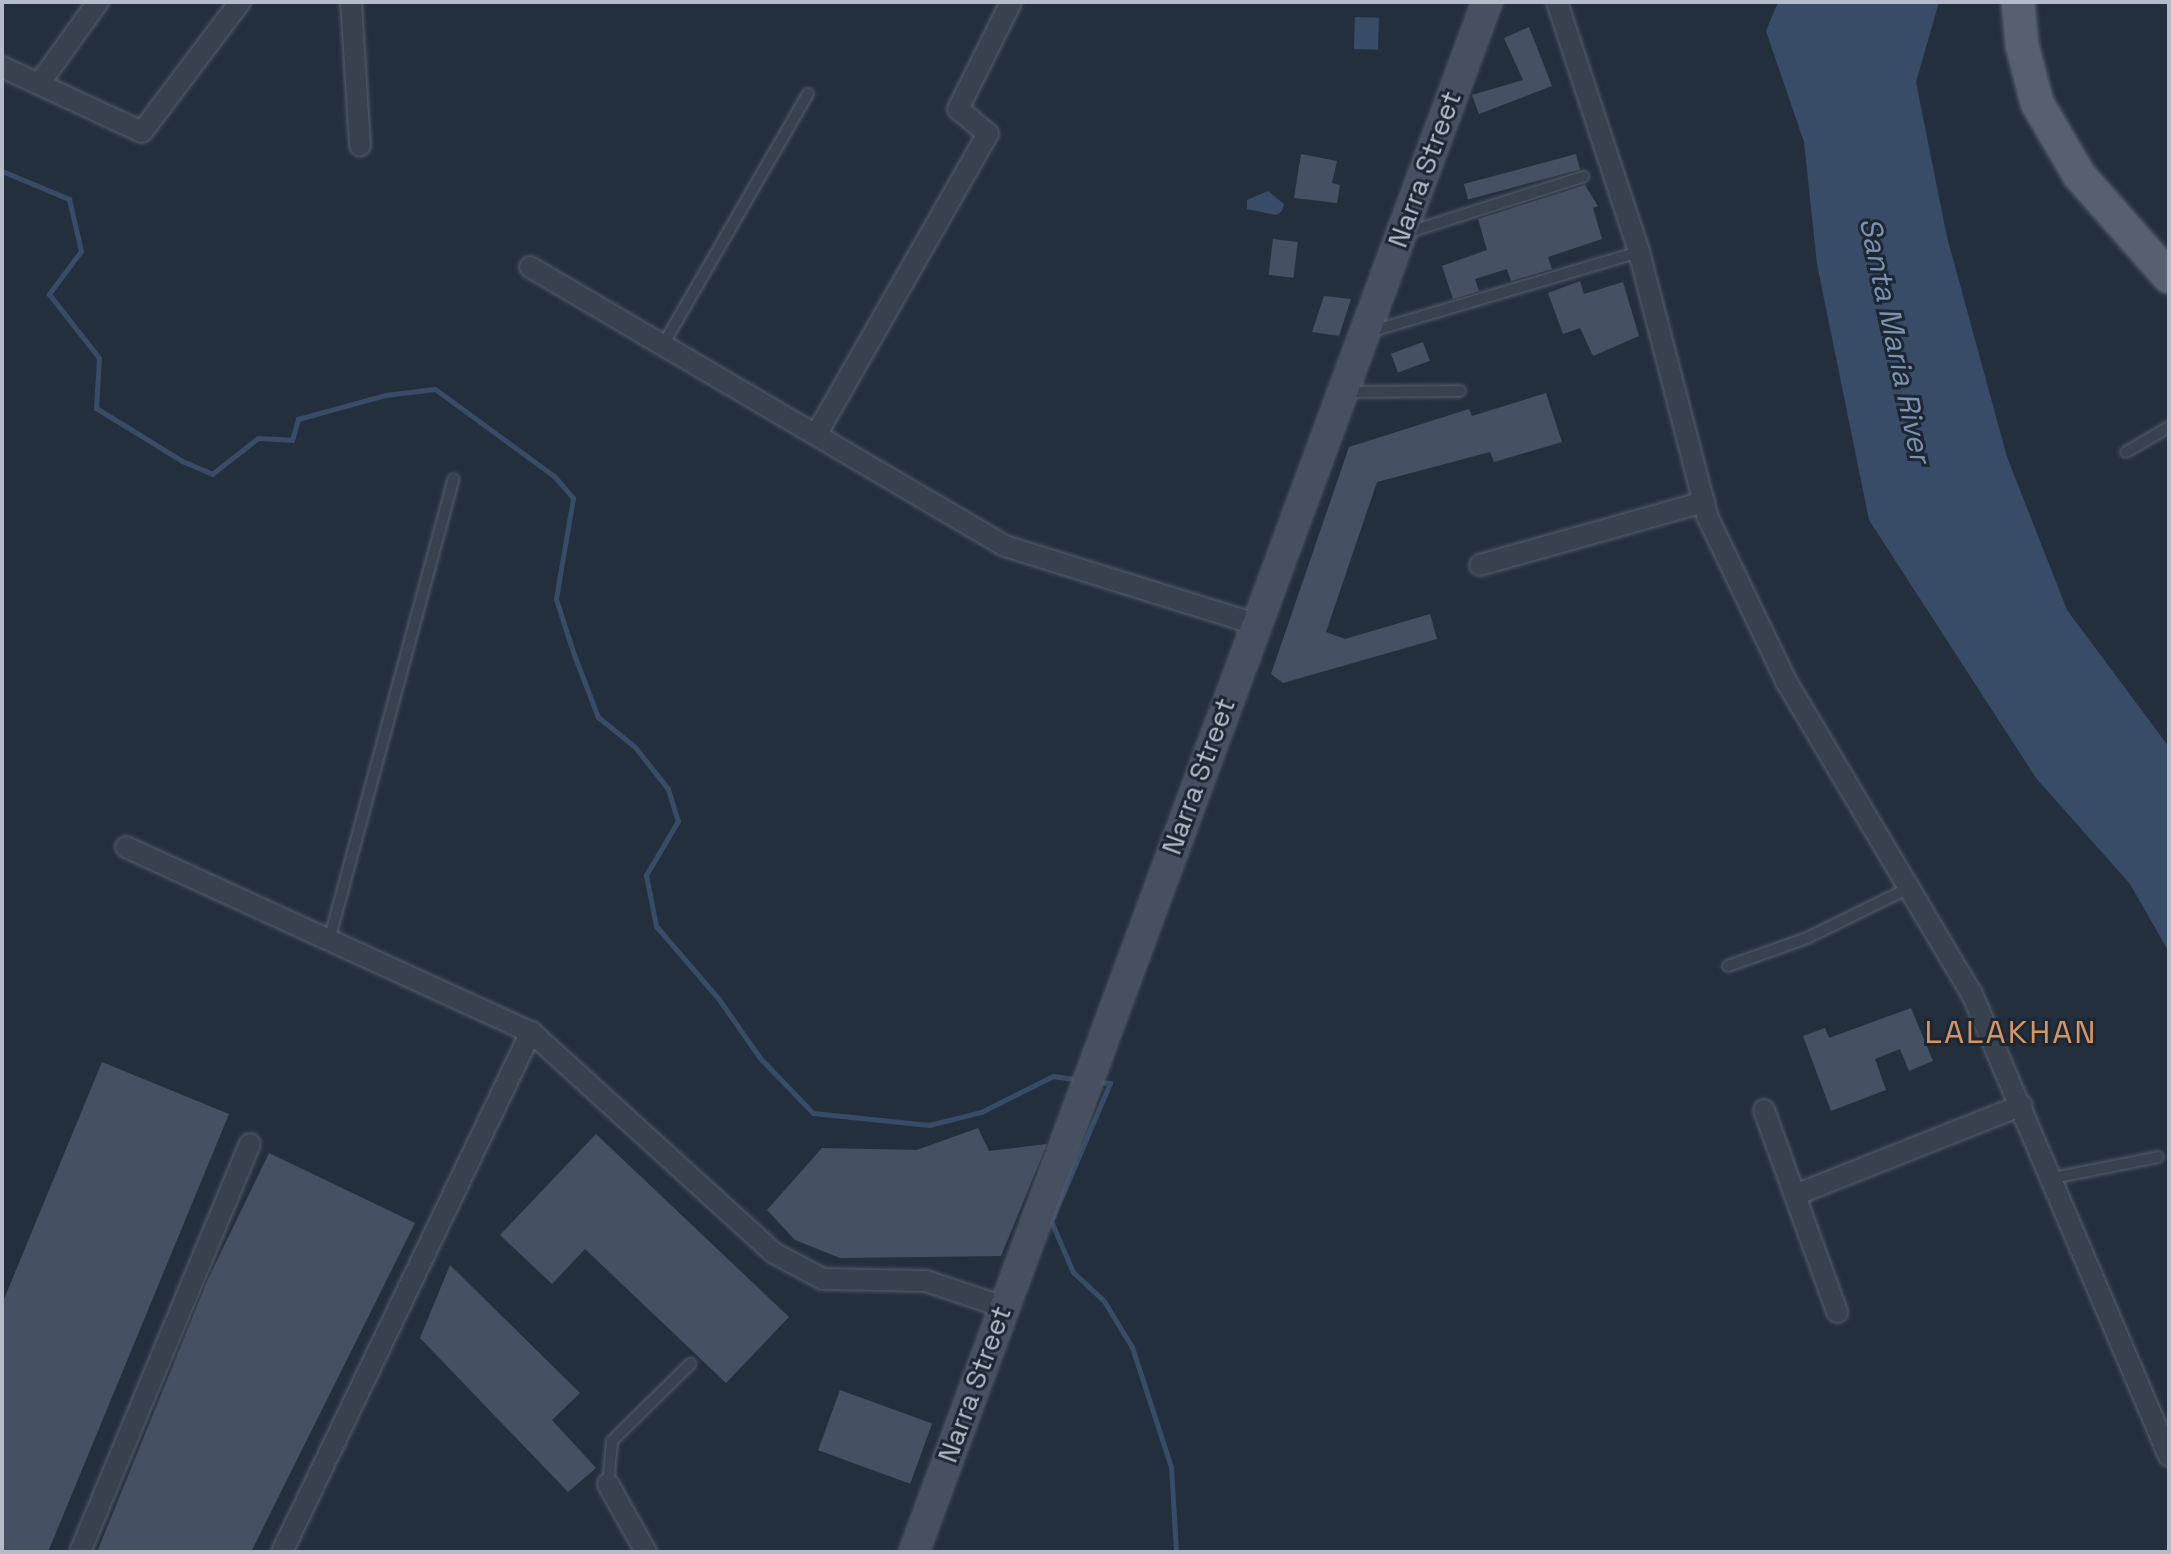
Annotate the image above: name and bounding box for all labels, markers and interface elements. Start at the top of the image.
street label: Narra Street [1380,86,1468,252]
water label: Santa Maria River [1851,214,1939,466]
street label: Narra Street [1154,693,1242,859]
district label: LALAKHAN [1924,1013,2098,1051]
street label: Narra Street [930,1301,1018,1467]

